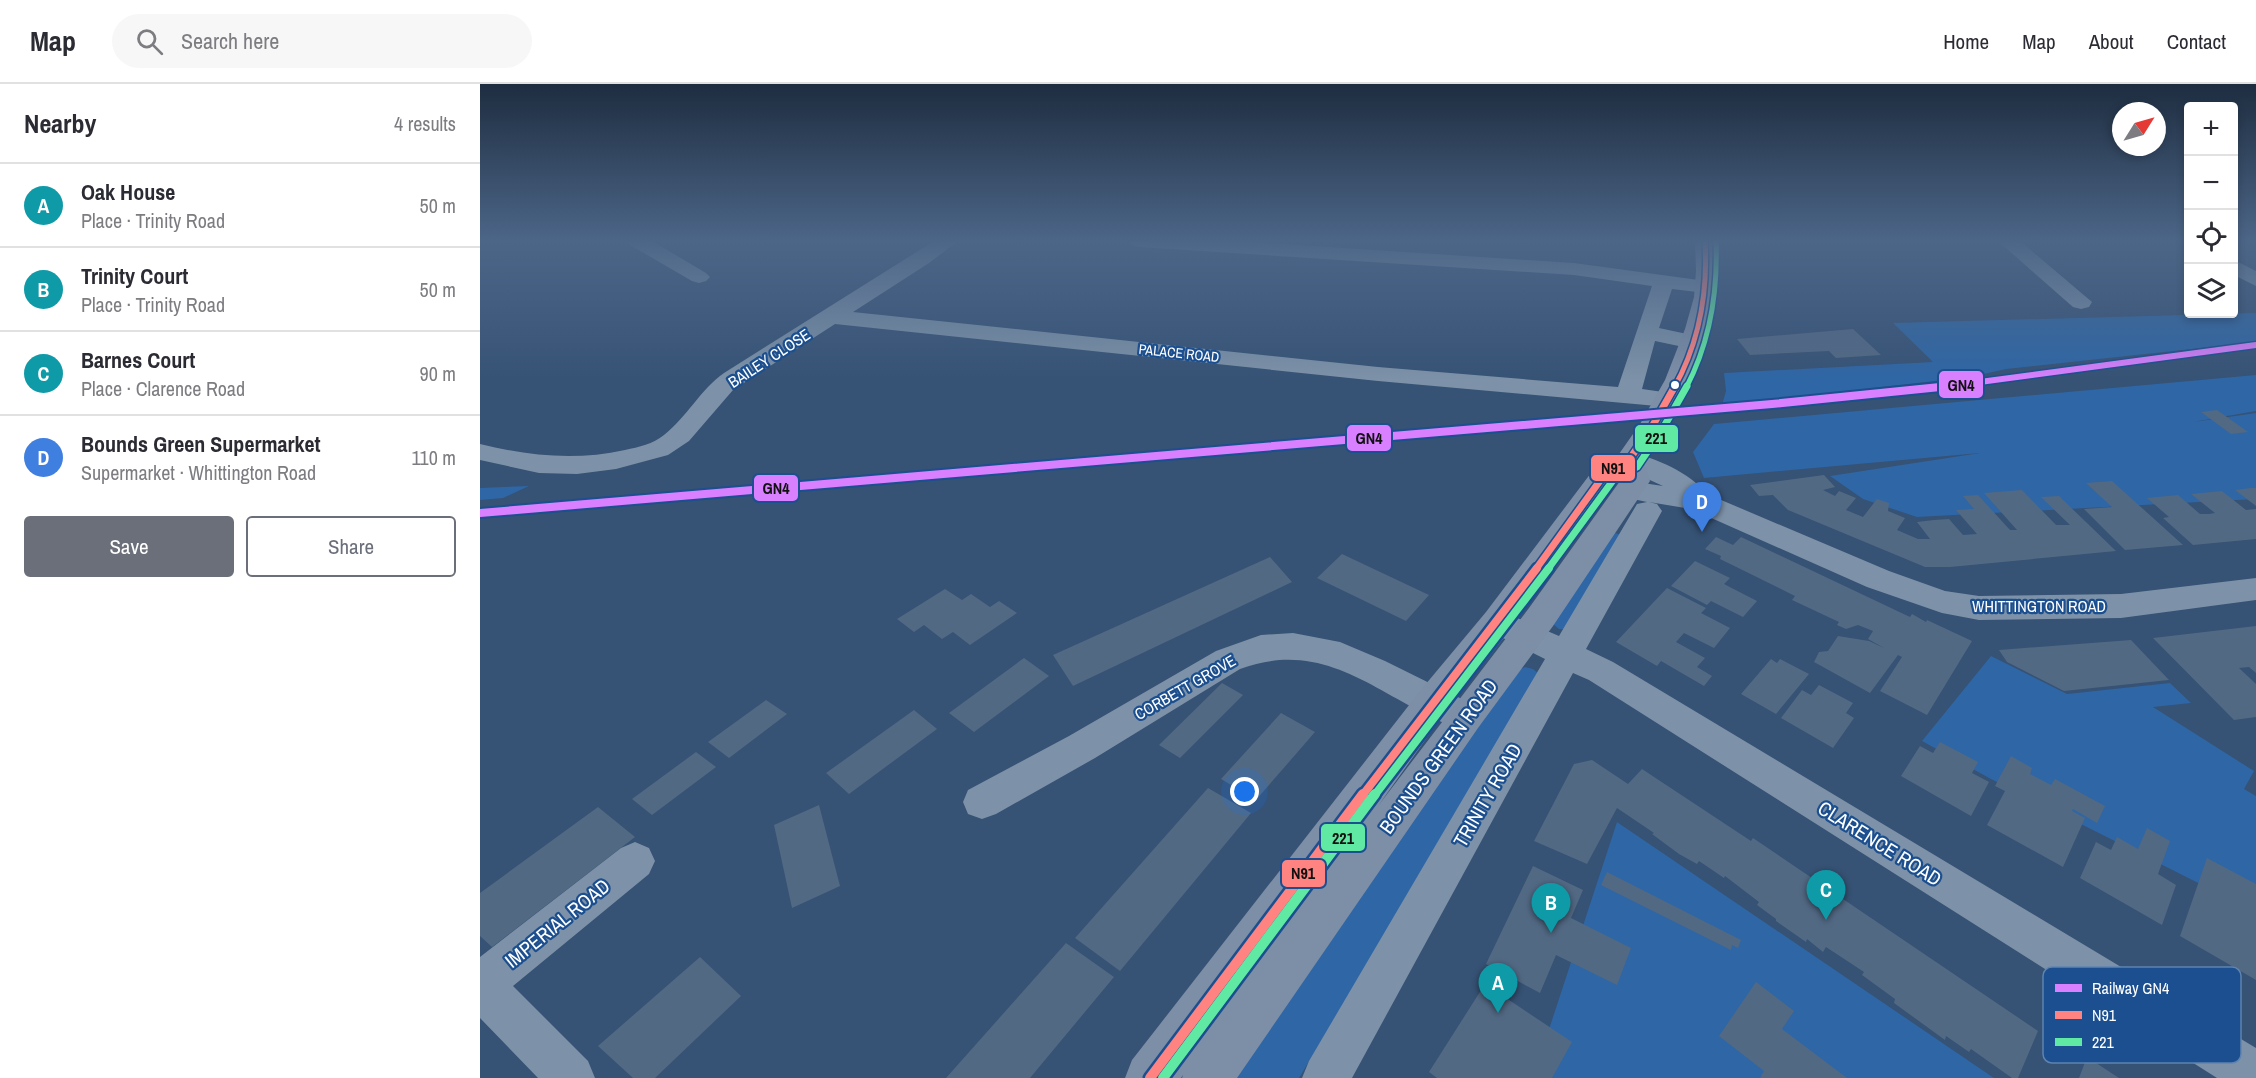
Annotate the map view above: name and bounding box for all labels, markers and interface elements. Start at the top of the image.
search box [112,14,532,68]
text: Map [30,22,76,60]
icon: search [133,25,166,58]
text: Search here [181,26,279,56]
text: Home [1943,27,1989,56]
text: Map [2022,27,2056,56]
text: About [2089,27,2134,56]
text: Contact [2167,27,2226,56]
north arrow [2112,102,2166,156]
map controls [2184,102,2238,318]
button: + [2184,102,2238,156]
text: Nearby [24,106,96,141]
text: 4 results [394,110,456,137]
button: − [2184,156,2238,210]
text: Oak House [81,177,175,207]
text: A [38,192,49,219]
text: 50 m [420,192,456,219]
text: Place · Trinity Road [81,207,225,234]
button: locate [2184,210,2238,264]
text: Trinity Court [81,261,188,291]
button: layers [2184,264,2238,318]
text: B [38,276,49,303]
text: 50 m [420,276,456,303]
text: Place · Trinity Road [81,291,225,318]
street label: BAILEY CLOSE [724,323,814,393]
street label: PALACE ROAD [1138,340,1220,366]
text: Barnes Court [81,345,195,375]
text: C [38,360,49,387]
text: 90 m [420,360,456,387]
line badge: GN4 [1938,370,1984,399]
text: GN4 [1948,374,1975,396]
text: Place · Clarence Road [81,375,245,402]
unlabelled marker [1669,379,1681,391]
line badge: GN4 [1346,424,1392,452]
line badge: 221 [1634,424,1679,453]
text: GN4 [1356,427,1383,449]
text: 221 [1645,427,1668,449]
text: Bounds Green Supermarket [81,429,321,459]
text: D [38,444,49,471]
text: 110 m [412,444,456,471]
line badge: N91 [1590,454,1636,482]
text: N91 [1601,457,1626,479]
text: Supermarket · Whittington Road [81,459,316,486]
line badge: GN4 [753,474,799,502]
text: GN4 [763,477,790,499]
pin: D [1682,482,1722,532]
button: Save [24,516,234,577]
button: Share [246,516,456,577]
street label: WHITTINGTON ROAD [1972,595,2106,617]
street label: CORBETT GROVE [1130,649,1240,725]
street label: BOUNDS GREEN ROAD [1373,673,1503,839]
street label: TRINITY ROAD [1446,738,1528,852]
your location [1230,777,1259,806]
street label: CLARENCE ROAD [1814,795,1946,891]
line badge: 221 [1320,823,1366,852]
text: 221 [1332,827,1355,849]
line badge: N91 [1281,859,1326,888]
text: N91 [1291,862,1316,884]
pin: C [1806,870,1846,920]
street label: IMPERIAL ROAD [499,872,615,974]
pin: B [1532,884,1570,933]
pin: A [1478,964,1518,1013]
legend [2043,967,2241,1063]
text: Railway GN4 [2092,977,2169,999]
text: N91 [2092,1004,2117,1026]
text: 221 [2092,1031,2115,1053]

